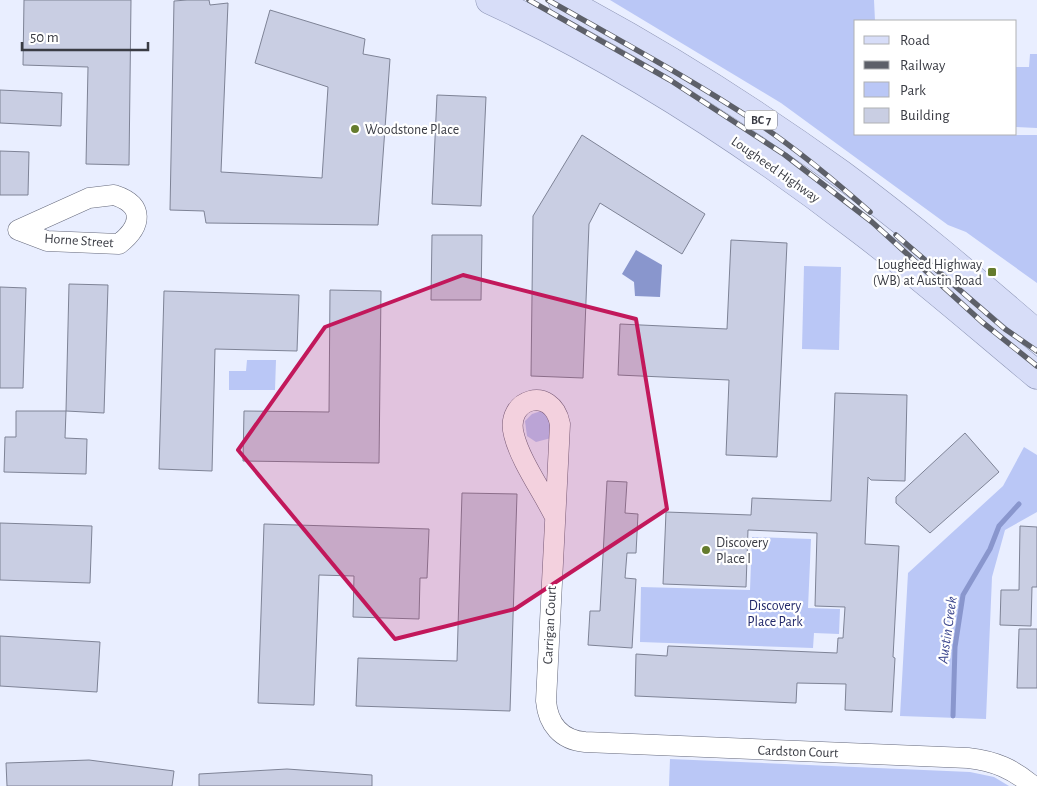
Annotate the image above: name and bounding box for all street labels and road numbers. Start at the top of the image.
road number: BC 7 [745,110,777,130]
street label: Lougheed Highway [729,134,822,206]
street label: Horne Street [44,232,115,250]
street label: Carrigan Court [541,585,559,665]
street label: Cardston Court [757,744,839,760]

